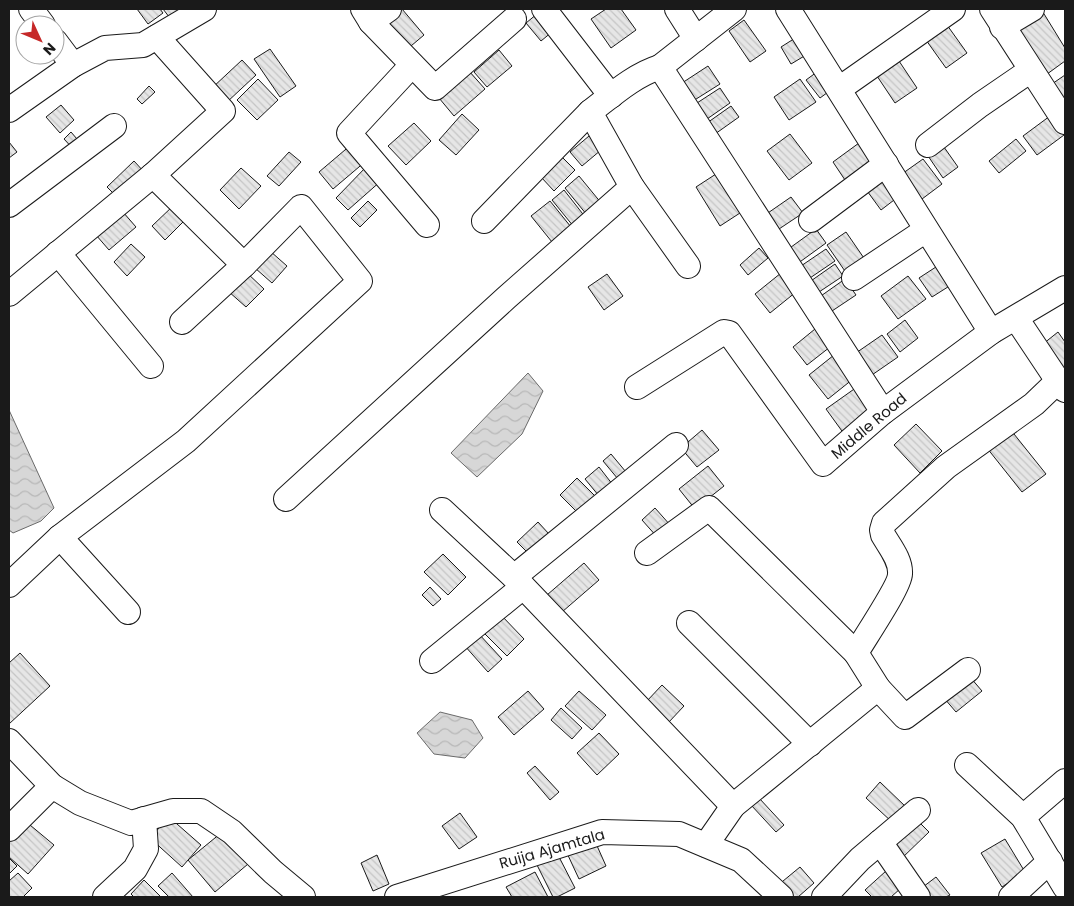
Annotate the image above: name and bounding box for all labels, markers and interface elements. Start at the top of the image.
north arrow [15,15,65,65]
text: N [39,38,60,60]
street label: Middle Road [826,388,911,464]
street label: Ruija Ajamtala [497,823,607,874]

